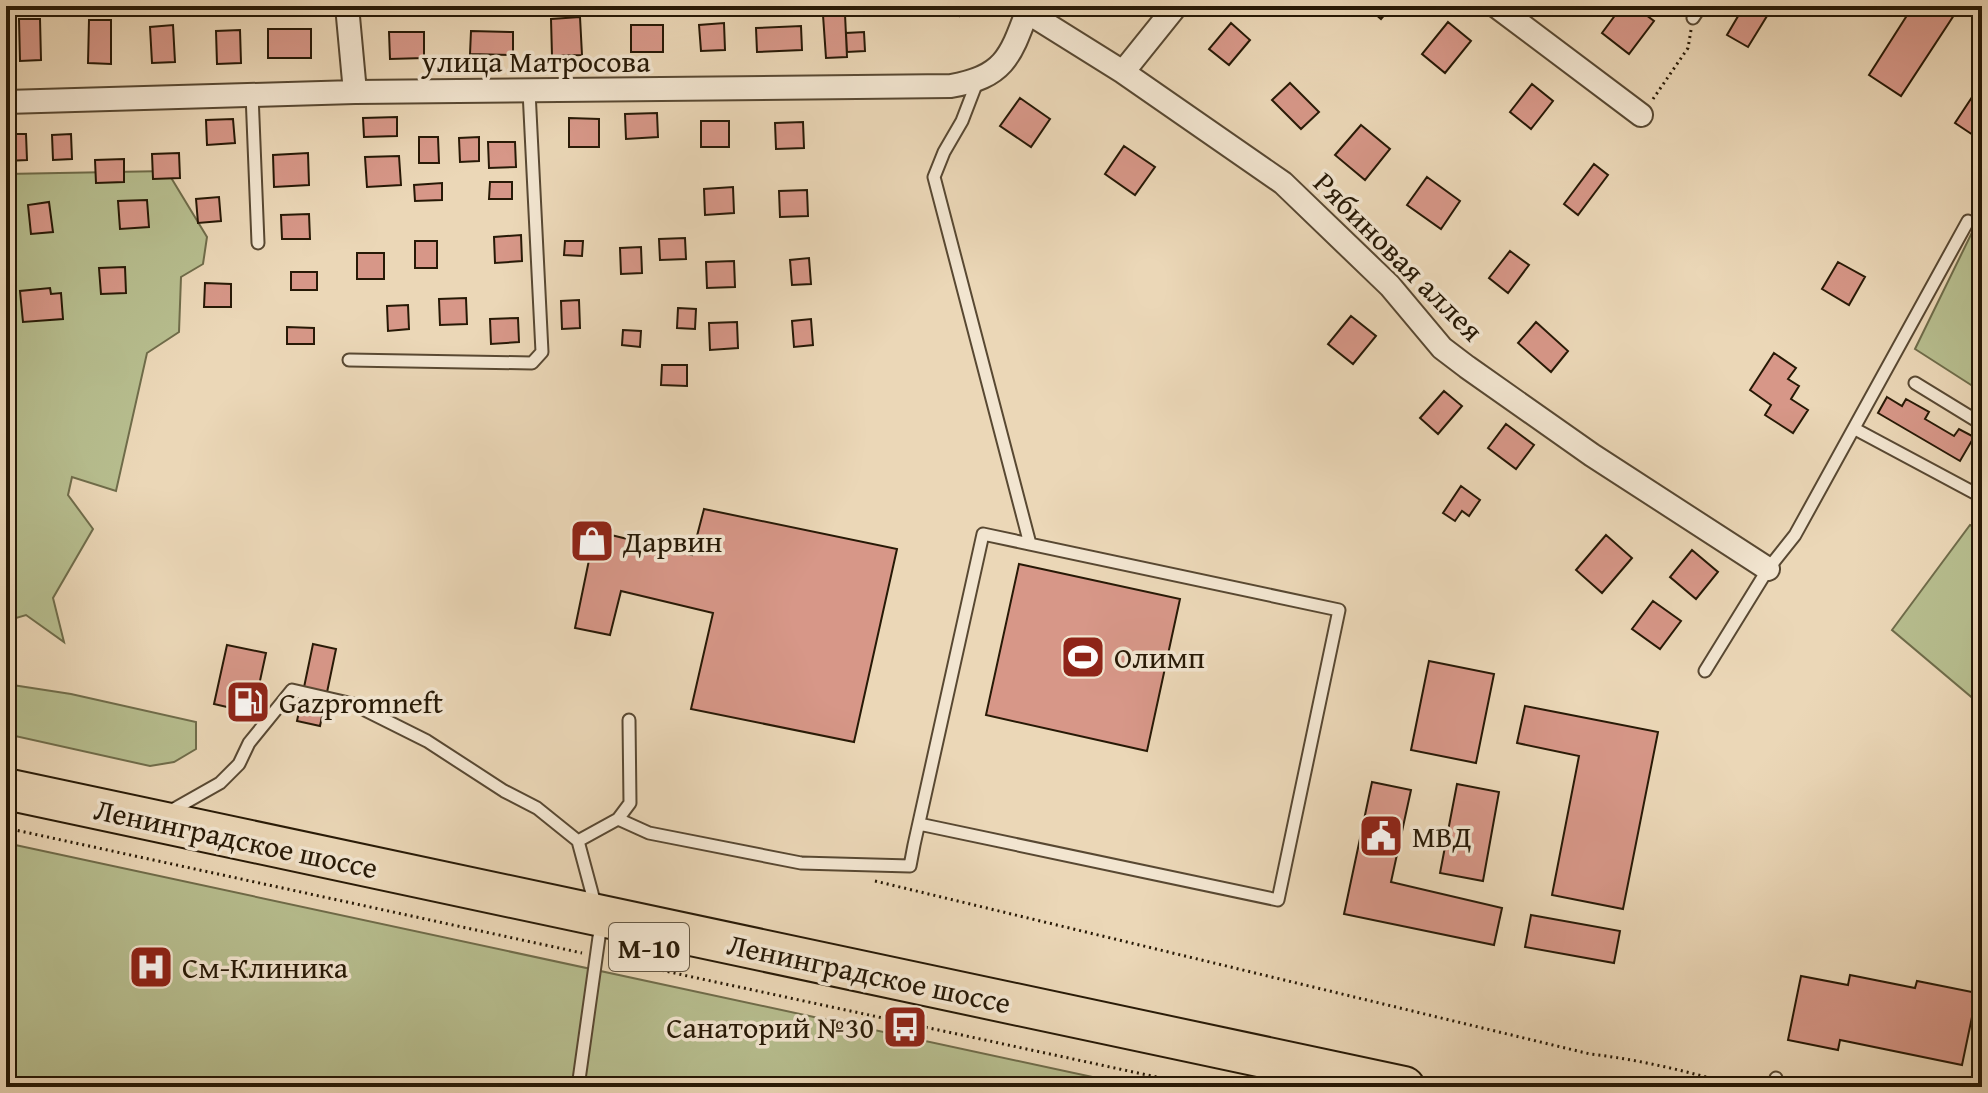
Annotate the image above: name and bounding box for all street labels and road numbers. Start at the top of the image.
street label: улица Матросова [421,39,651,83]
street label: Рябиновая аллея [1304,161,1494,351]
street label: Ленинградское шоссе [90,786,382,890]
street label: Ленинградское шоссе [723,921,1015,1025]
road number: М-10 [609,923,689,971]

